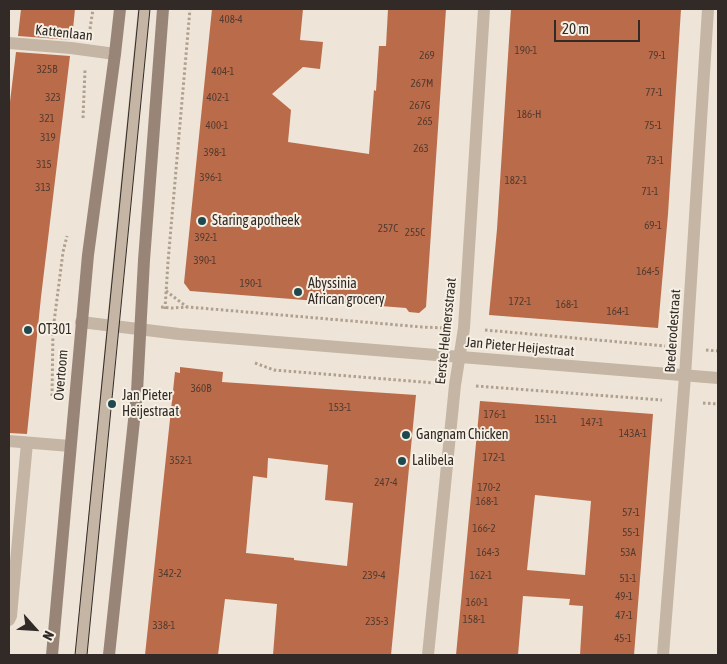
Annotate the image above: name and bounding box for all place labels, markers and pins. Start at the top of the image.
place label: Staring apotheek [212,213,300,229]
marker: Staring apotheek [196,215,208,227]
place label: Abyssinia African grocery [308,276,385,308]
marker: Abyssinia African grocery [292,286,304,298]
place label: OT301 [38,322,72,338]
marker: OT301 [22,324,34,336]
place label: Jan Pieter Heijestraat [122,388,179,421]
marker: Jan Pieter Heijestraat [106,398,118,410]
place label: Gangnam Chicken [416,427,509,443]
marker: Gangnam Chicken [400,429,412,441]
place label: Lalibela [412,453,454,469]
marker: Lalibela [396,455,408,467]

